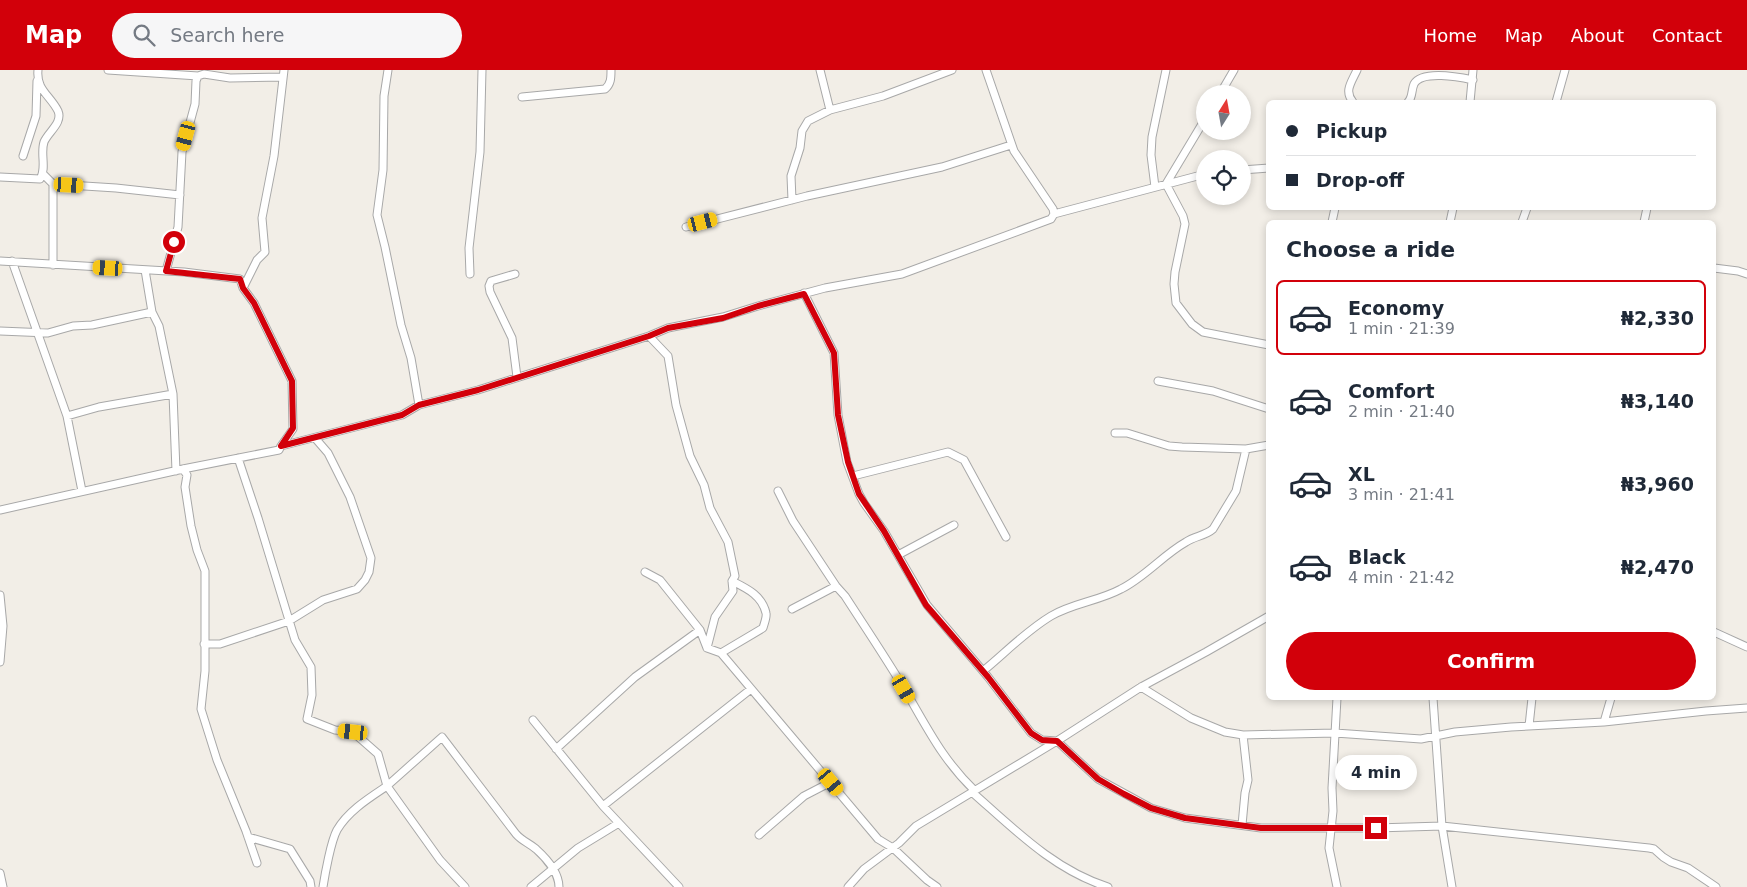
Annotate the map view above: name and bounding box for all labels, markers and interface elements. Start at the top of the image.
search box [112,13,462,58]
text: Map [25,21,82,49]
icon: search [130,21,158,49]
text: Search here [170,24,284,46]
text: Home [1424,25,1477,46]
text: Map [1505,25,1543,46]
text: About [1571,25,1624,46]
text: Contact [1652,25,1722,46]
north arrow [1196,85,1251,140]
map controls [1196,85,1251,205]
car [174,120,197,152]
text: Pickup [1316,120,1387,142]
button: locate [1196,150,1251,205]
text: Drop-off [1316,169,1404,191]
car [53,177,84,193]
car [686,211,719,233]
route start [163,231,185,253]
text: Choose a ride [1286,237,1455,262]
car [92,260,123,276]
icon: car [1288,295,1333,340]
text: Economy [1348,297,1444,319]
text: ₦2,330 [1621,307,1694,329]
text: 1 min · 21:39 [1348,319,1455,338]
icon: car [1288,378,1333,423]
text: Comfort [1348,380,1435,402]
text: ₦3,140 [1621,390,1694,412]
text: 2 min · 21:40 [1348,402,1455,421]
icon: car [1288,461,1333,506]
text: XL [1348,463,1375,485]
text: ₦3,960 [1621,473,1694,495]
text: 3 min · 21:41 [1348,485,1455,504]
icon: car [1288,544,1333,589]
text: Black [1348,546,1406,568]
text: ₦2,470 [1621,556,1694,578]
text: 4 min · 21:42 [1348,568,1455,587]
button: Confirm [1286,632,1696,690]
car [890,672,917,706]
car [337,723,368,741]
callout: 4 min [1335,756,1417,790]
text: 4 min [1351,763,1401,782]
car [815,766,846,798]
route end [1365,817,1387,839]

